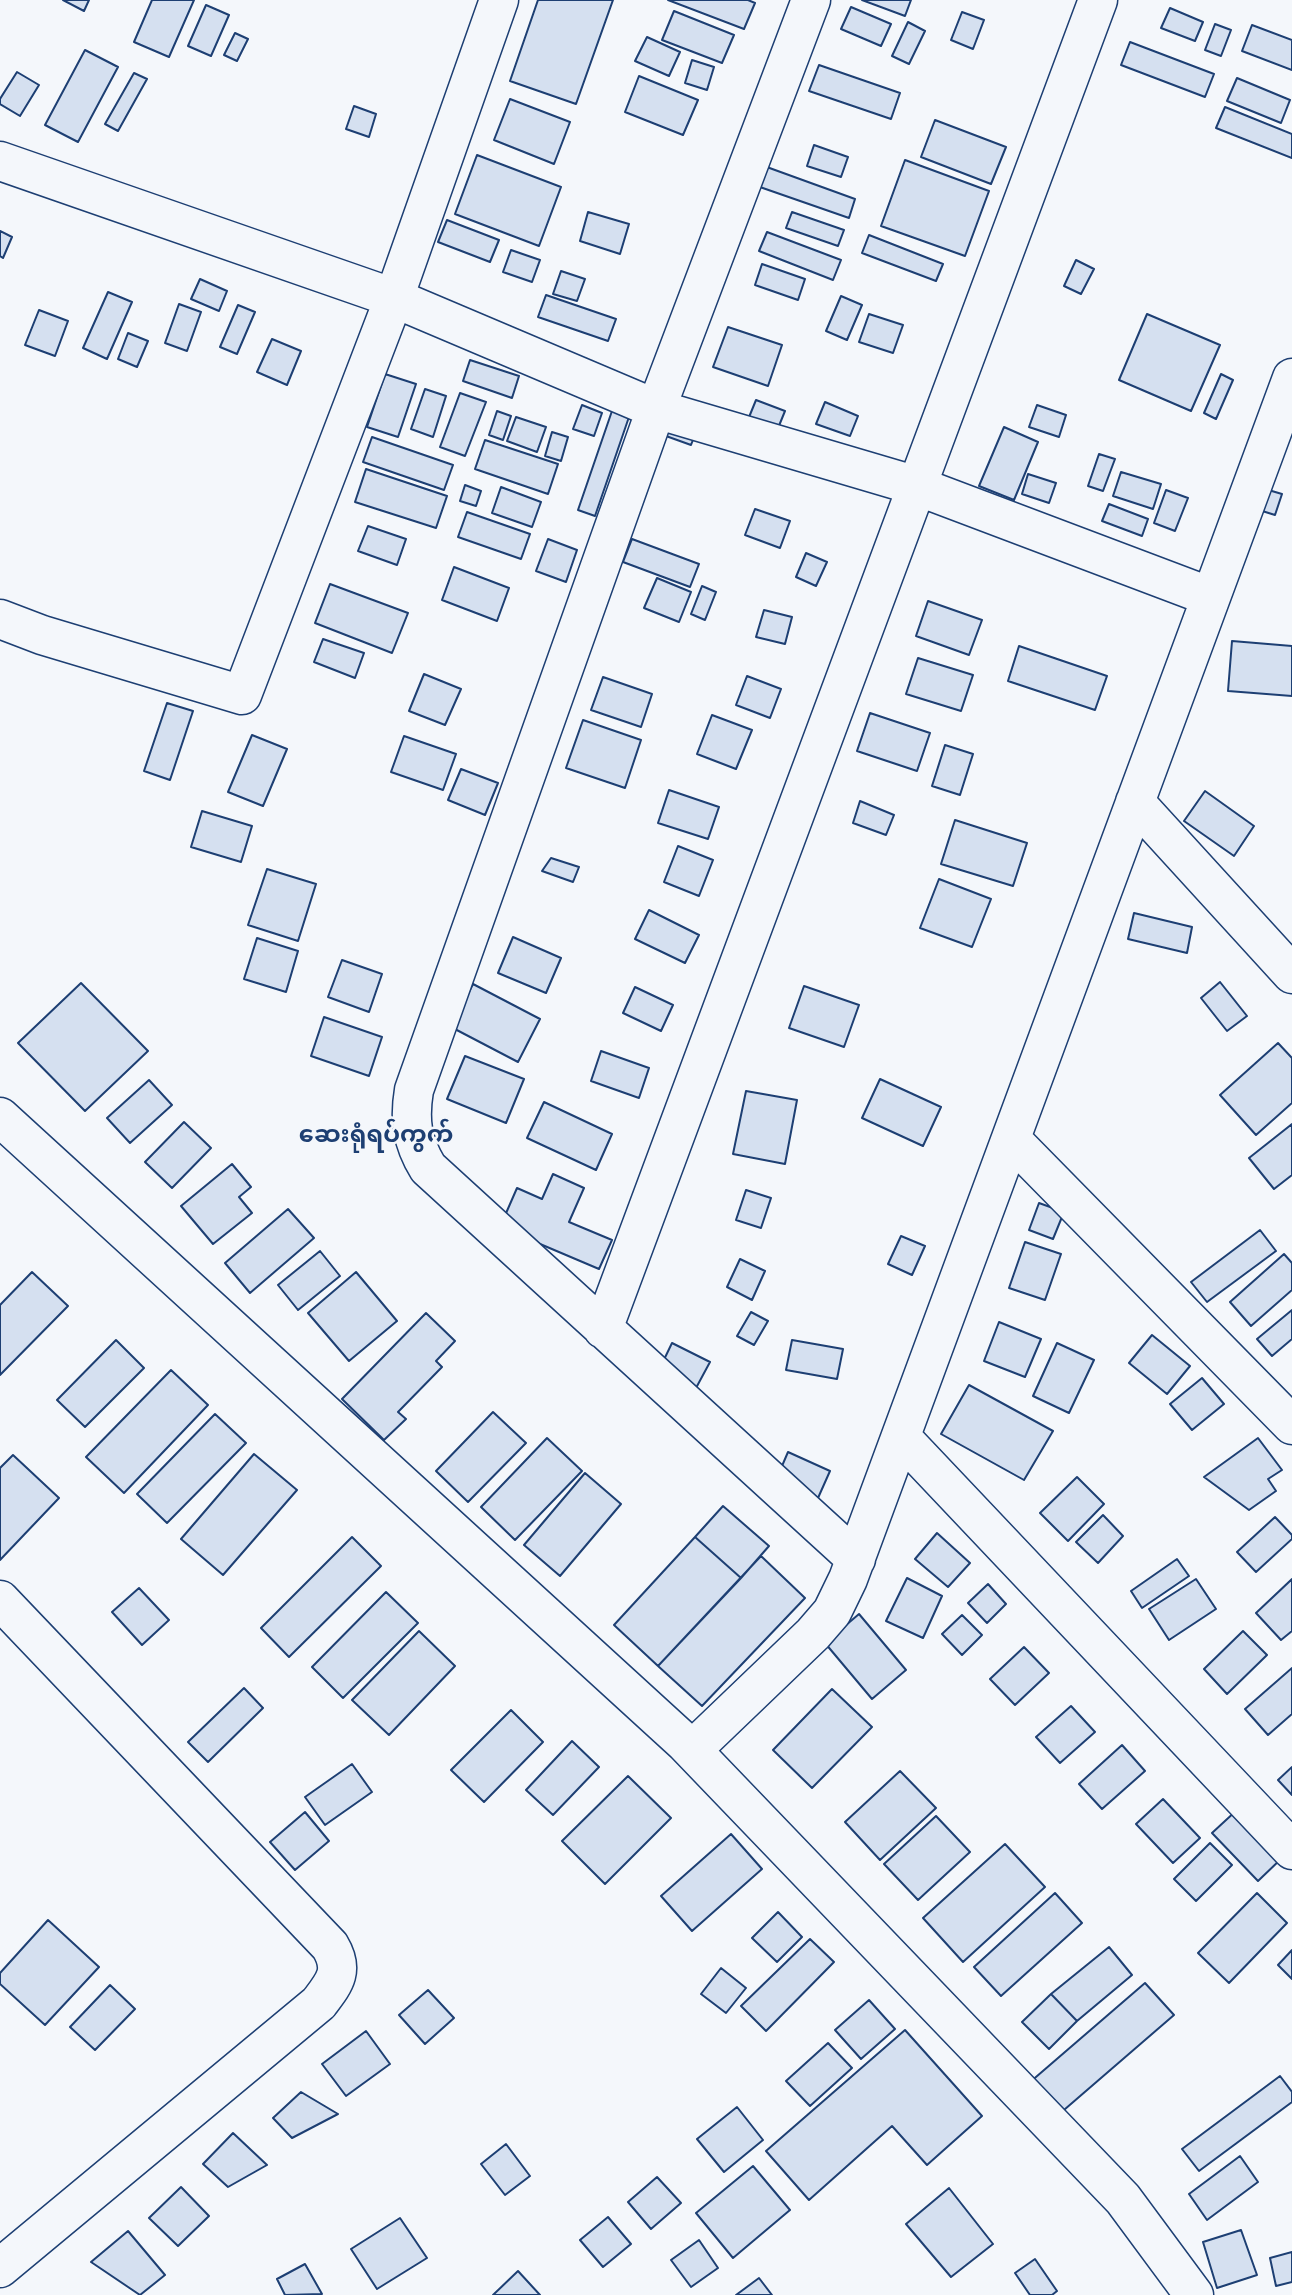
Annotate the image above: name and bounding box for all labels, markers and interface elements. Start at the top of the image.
district label: ဆေးရုံရပ်ကွက် [299,1120,453,1148]

